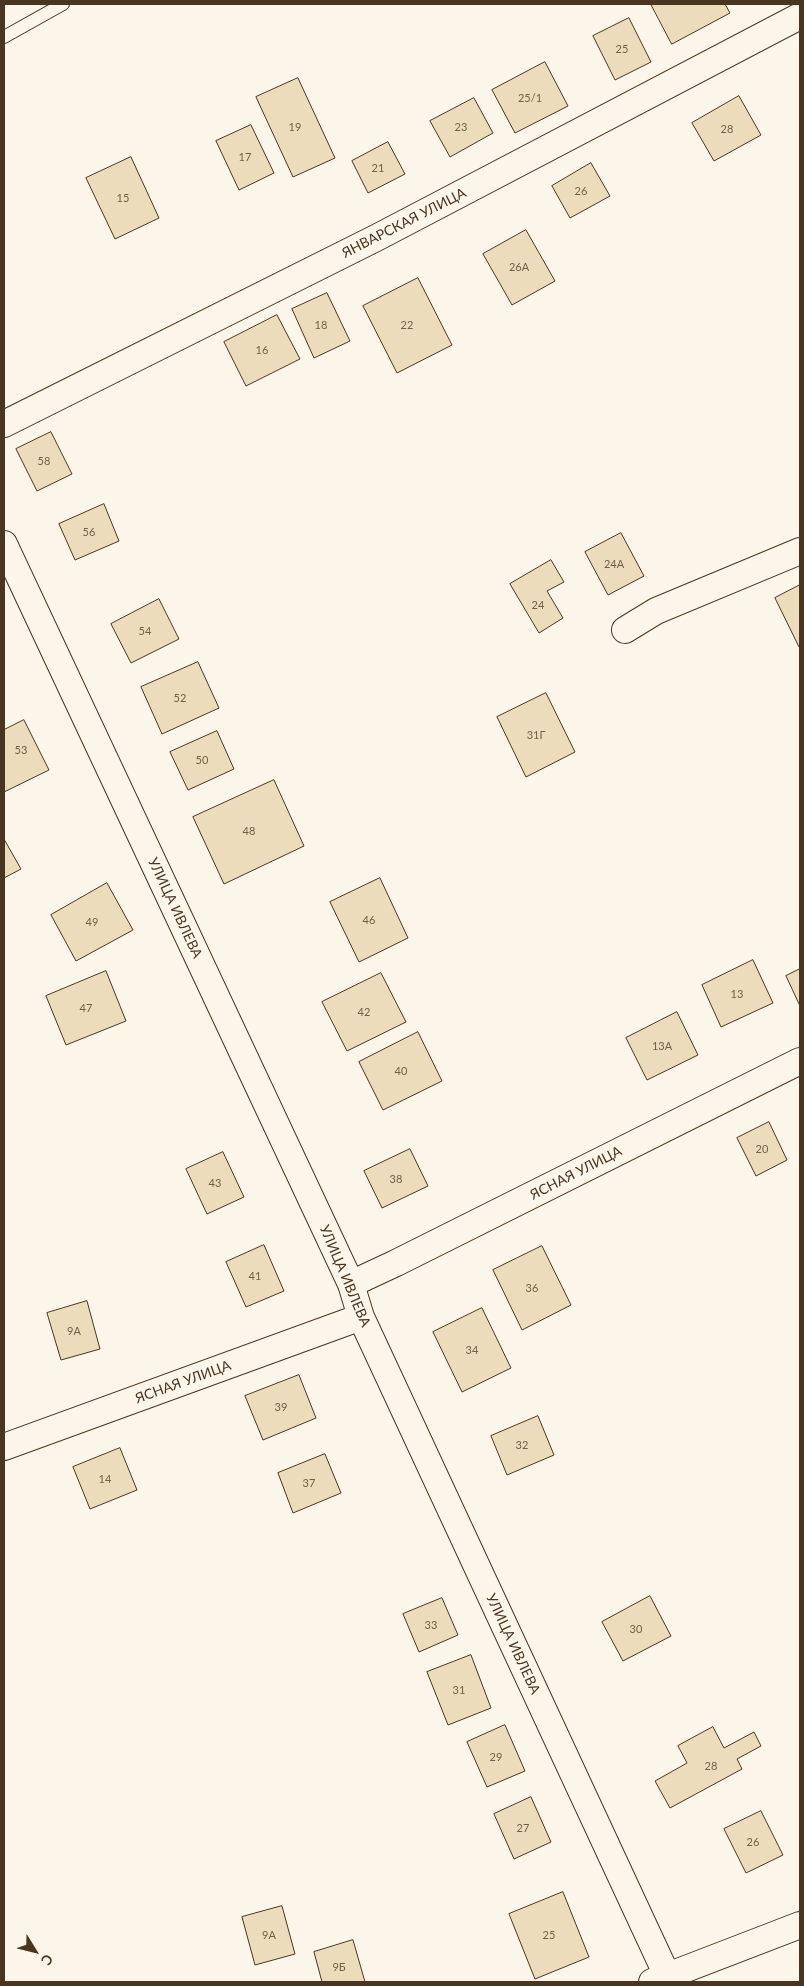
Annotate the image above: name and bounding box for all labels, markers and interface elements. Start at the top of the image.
house number: 25 [616,42,628,56]
house number: 25/1 [518,91,542,105]
house number: 19 [289,120,301,134]
house number: 23 [455,120,467,134]
house number: 28 [721,122,733,136]
house number: 17 [239,150,251,164]
house number: 21 [372,161,384,175]
street label: ЯНВАРСКАЯ УЛИЦА [339,184,469,262]
house number: 26 [575,184,587,198]
house number: 15 [117,191,129,205]
house number: 26А [509,260,529,274]
house number: 18 [315,318,327,332]
house number: 22 [401,318,413,332]
house number: 16 [256,343,268,357]
house number: 58 [38,454,50,468]
house number: 56 [83,525,95,539]
house number: 24А [604,557,624,571]
house number: 24 [532,598,544,612]
house number: 54 [139,624,151,638]
house number: 52 [174,691,186,705]
house number: 31Г [527,728,545,742]
house number: 53 [15,743,27,757]
house number: 50 [196,753,208,767]
house number: 48 [243,824,255,838]
street label: УЛИЦА ИВЛЕВА [144,855,206,961]
house number: 46 [363,913,375,927]
house number: 49 [86,915,98,929]
house number: 13 [731,987,743,1001]
house number: 47 [80,1001,92,1015]
house number: 42 [358,1005,370,1019]
house number: 13А [652,1039,672,1053]
house number: 40 [395,1064,407,1078]
house number: 20 [756,1142,768,1156]
street label: ЯСНАЯ УЛИЦА [527,1143,625,1203]
house number: 38 [390,1172,402,1186]
house number: 43 [209,1176,221,1190]
street label: УЛИЦА ИВЛЕВА [316,1223,374,1329]
house number: 41 [249,1269,261,1283]
house number: 36 [526,1281,538,1295]
house number: 9А [67,1324,81,1338]
house number: 34 [466,1343,478,1357]
street label: ЯСНАЯ УЛИЦА [133,1357,233,1407]
house number: 39 [275,1400,287,1414]
house number: 32 [516,1438,528,1452]
house number: 14 [99,1472,111,1486]
house number: 37 [303,1476,315,1490]
street label: УЛИЦА ИВЛЕВА [482,1591,544,1697]
house number: 33 [425,1618,437,1632]
house number: 30 [630,1622,642,1636]
house number: 31 [453,1683,465,1697]
house number: 29 [490,1750,502,1764]
house number: 28 [705,1759,717,1773]
house number: 27 [517,1821,529,1835]
house number: 26 [747,1835,759,1849]
north arrow [10,1926,60,1976]
house number: 9А [262,1928,276,1942]
house number: 25 [543,1928,555,1942]
text: С [38,1951,57,1969]
house number: 9Б [332,1960,346,1974]

